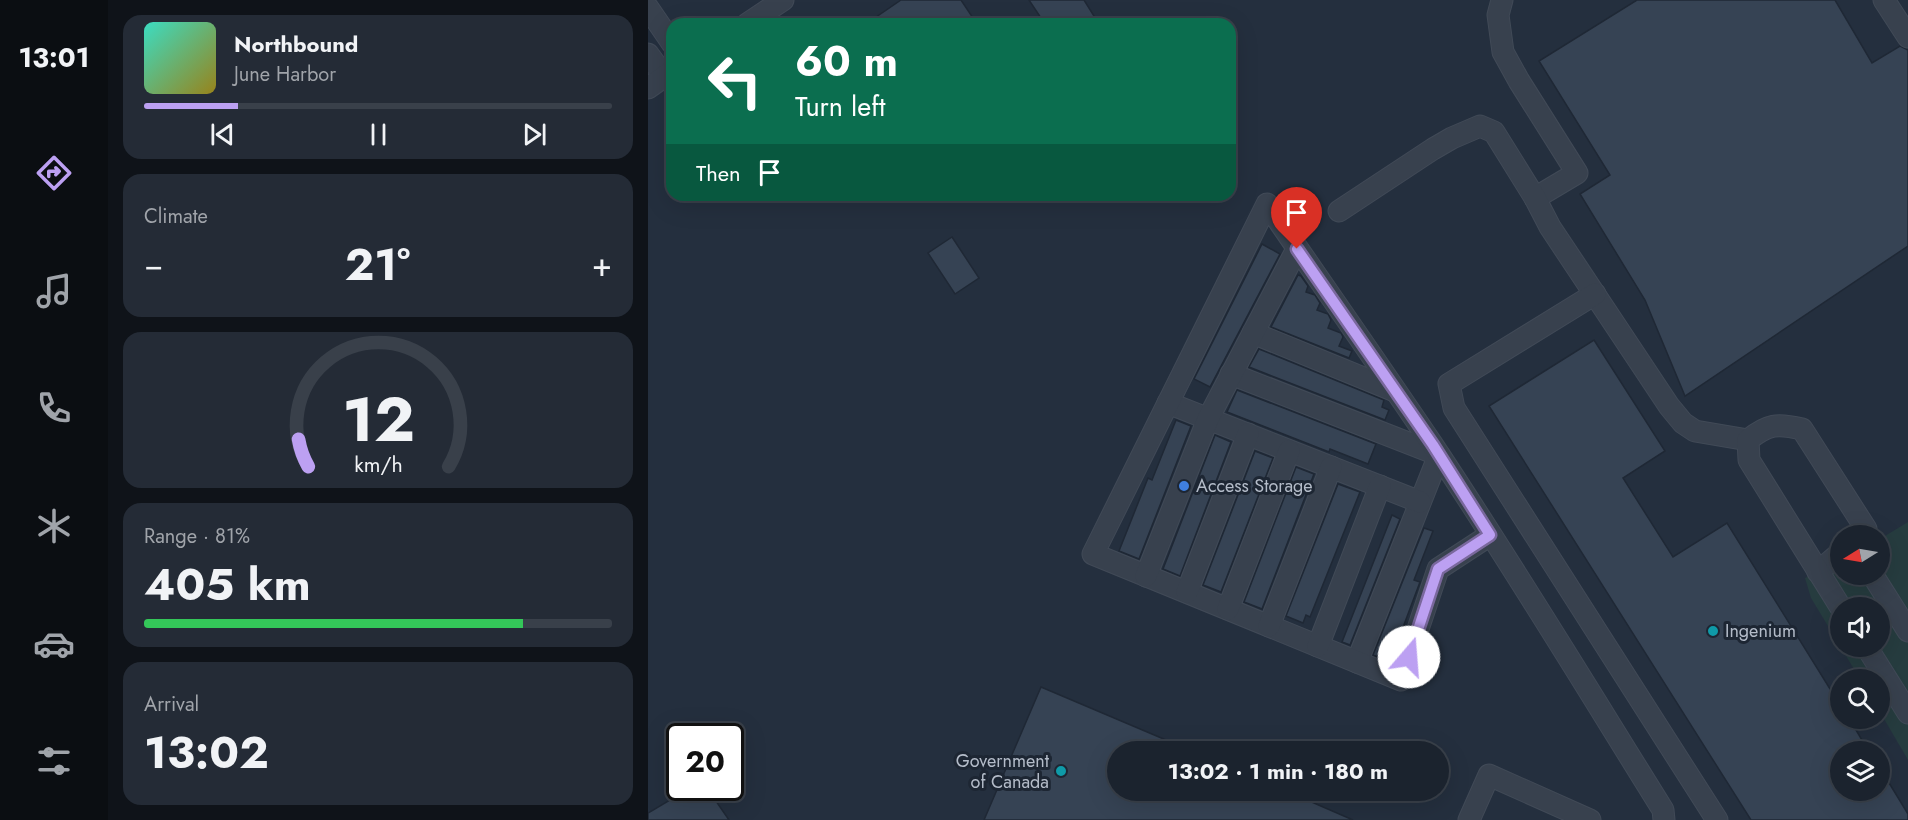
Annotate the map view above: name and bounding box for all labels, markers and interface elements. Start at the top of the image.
text: Northbound [234,28,358,60]
text: 60 m [795,31,898,92]
text: 13:01 [19,38,89,77]
icon: left [696,42,774,120]
text: June Harbor [234,60,336,89]
text: Turn left [795,87,885,126]
icon: previous [206,118,239,151]
icon: pause [362,118,395,151]
icon: next [518,118,551,151]
icon: directions [33,152,75,194]
icon: arrive [753,156,786,189]
text: Then [696,157,741,189]
pin [1271,187,1322,249]
icon: arrive [1280,196,1313,229]
text: Climate [144,202,208,231]
text: 21° [345,232,410,297]
text: − [144,241,163,288]
text: + [592,241,612,288]
icon: music [33,270,75,312]
text: 12 [342,374,414,464]
icon: phone [33,387,75,429]
text: km/h [354,449,402,480]
place label: Access Storage [1196,473,1313,499]
marker: Access Storage [1177,479,1191,493]
icon: climate [33,505,75,547]
text: Range · 81% [144,522,250,551]
north arrow [1830,525,1890,585]
map controls [1830,525,1890,801]
text: 405 km [144,552,311,617]
button: sound [1830,597,1890,657]
place label: Ingenium [1725,618,1796,644]
icon: car [33,623,75,665]
marker: Ingenium [1706,624,1720,638]
position arrow [1377,625,1441,689]
button: search [1830,669,1890,729]
text: Arrival [144,690,199,719]
text: 13:02 [144,720,269,785]
speed limit sign: 20 [666,723,744,801]
icon: filters [33,740,75,782]
button: layers [1830,741,1890,801]
place label: Government of Canada [956,748,1050,795]
text: 13:02 · 1 min · 180 m [1168,755,1388,787]
marker: Government of Canada [1054,764,1068,778]

